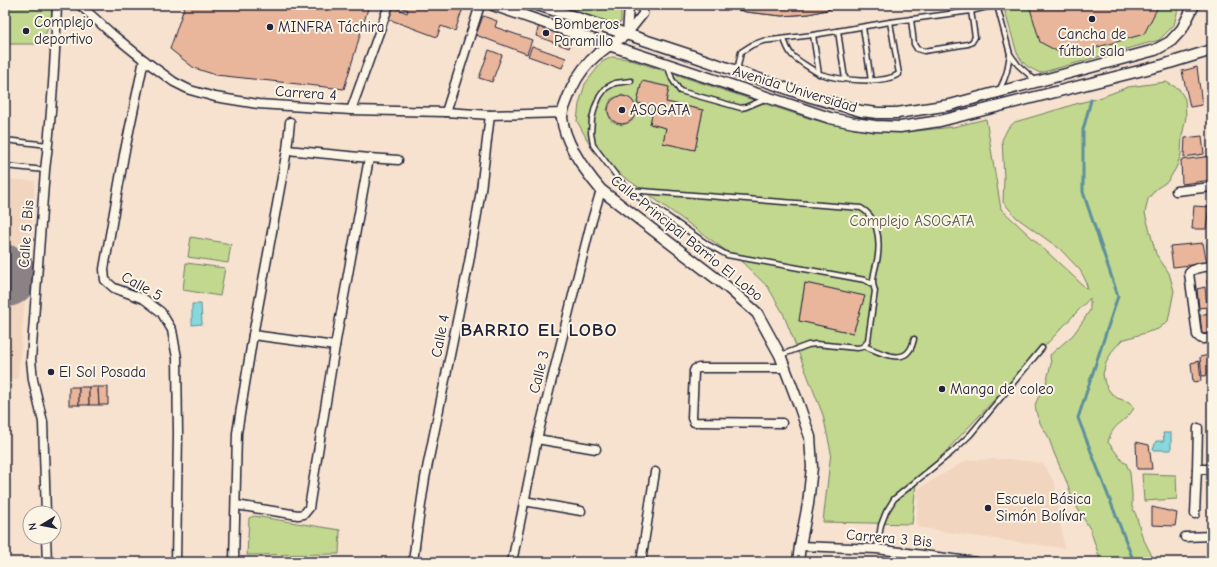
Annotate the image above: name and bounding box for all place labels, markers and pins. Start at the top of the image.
place label: Complejo deportivo [34,13,94,48]
marker: Cancha de fútbol sala [1087,14,1097,24]
place label: Bomberos Paramillo [554,15,619,50]
place label: MINFRA Táchira [278,18,384,36]
marker: MINFRA Táchira [265,22,275,32]
place label: Cancha de fútbol sala [1058,25,1127,60]
marker: Complejo deportivo [21,26,31,36]
marker: Bomberos Paramillo [541,28,551,38]
place label: ASOGATA [630,101,690,119]
marker: ASOGATA [617,105,627,115]
place label: El Sol Posada [59,363,146,381]
marker: El Sol Posada [46,367,56,377]
place label: Manga de coleo [950,380,1054,398]
marker: Manga de coleo [937,384,947,394]
place label: Escuela Básica Simón Bolívar [996,490,1091,525]
marker: Escuela Básica Simón Bolívar [983,503,993,513]

